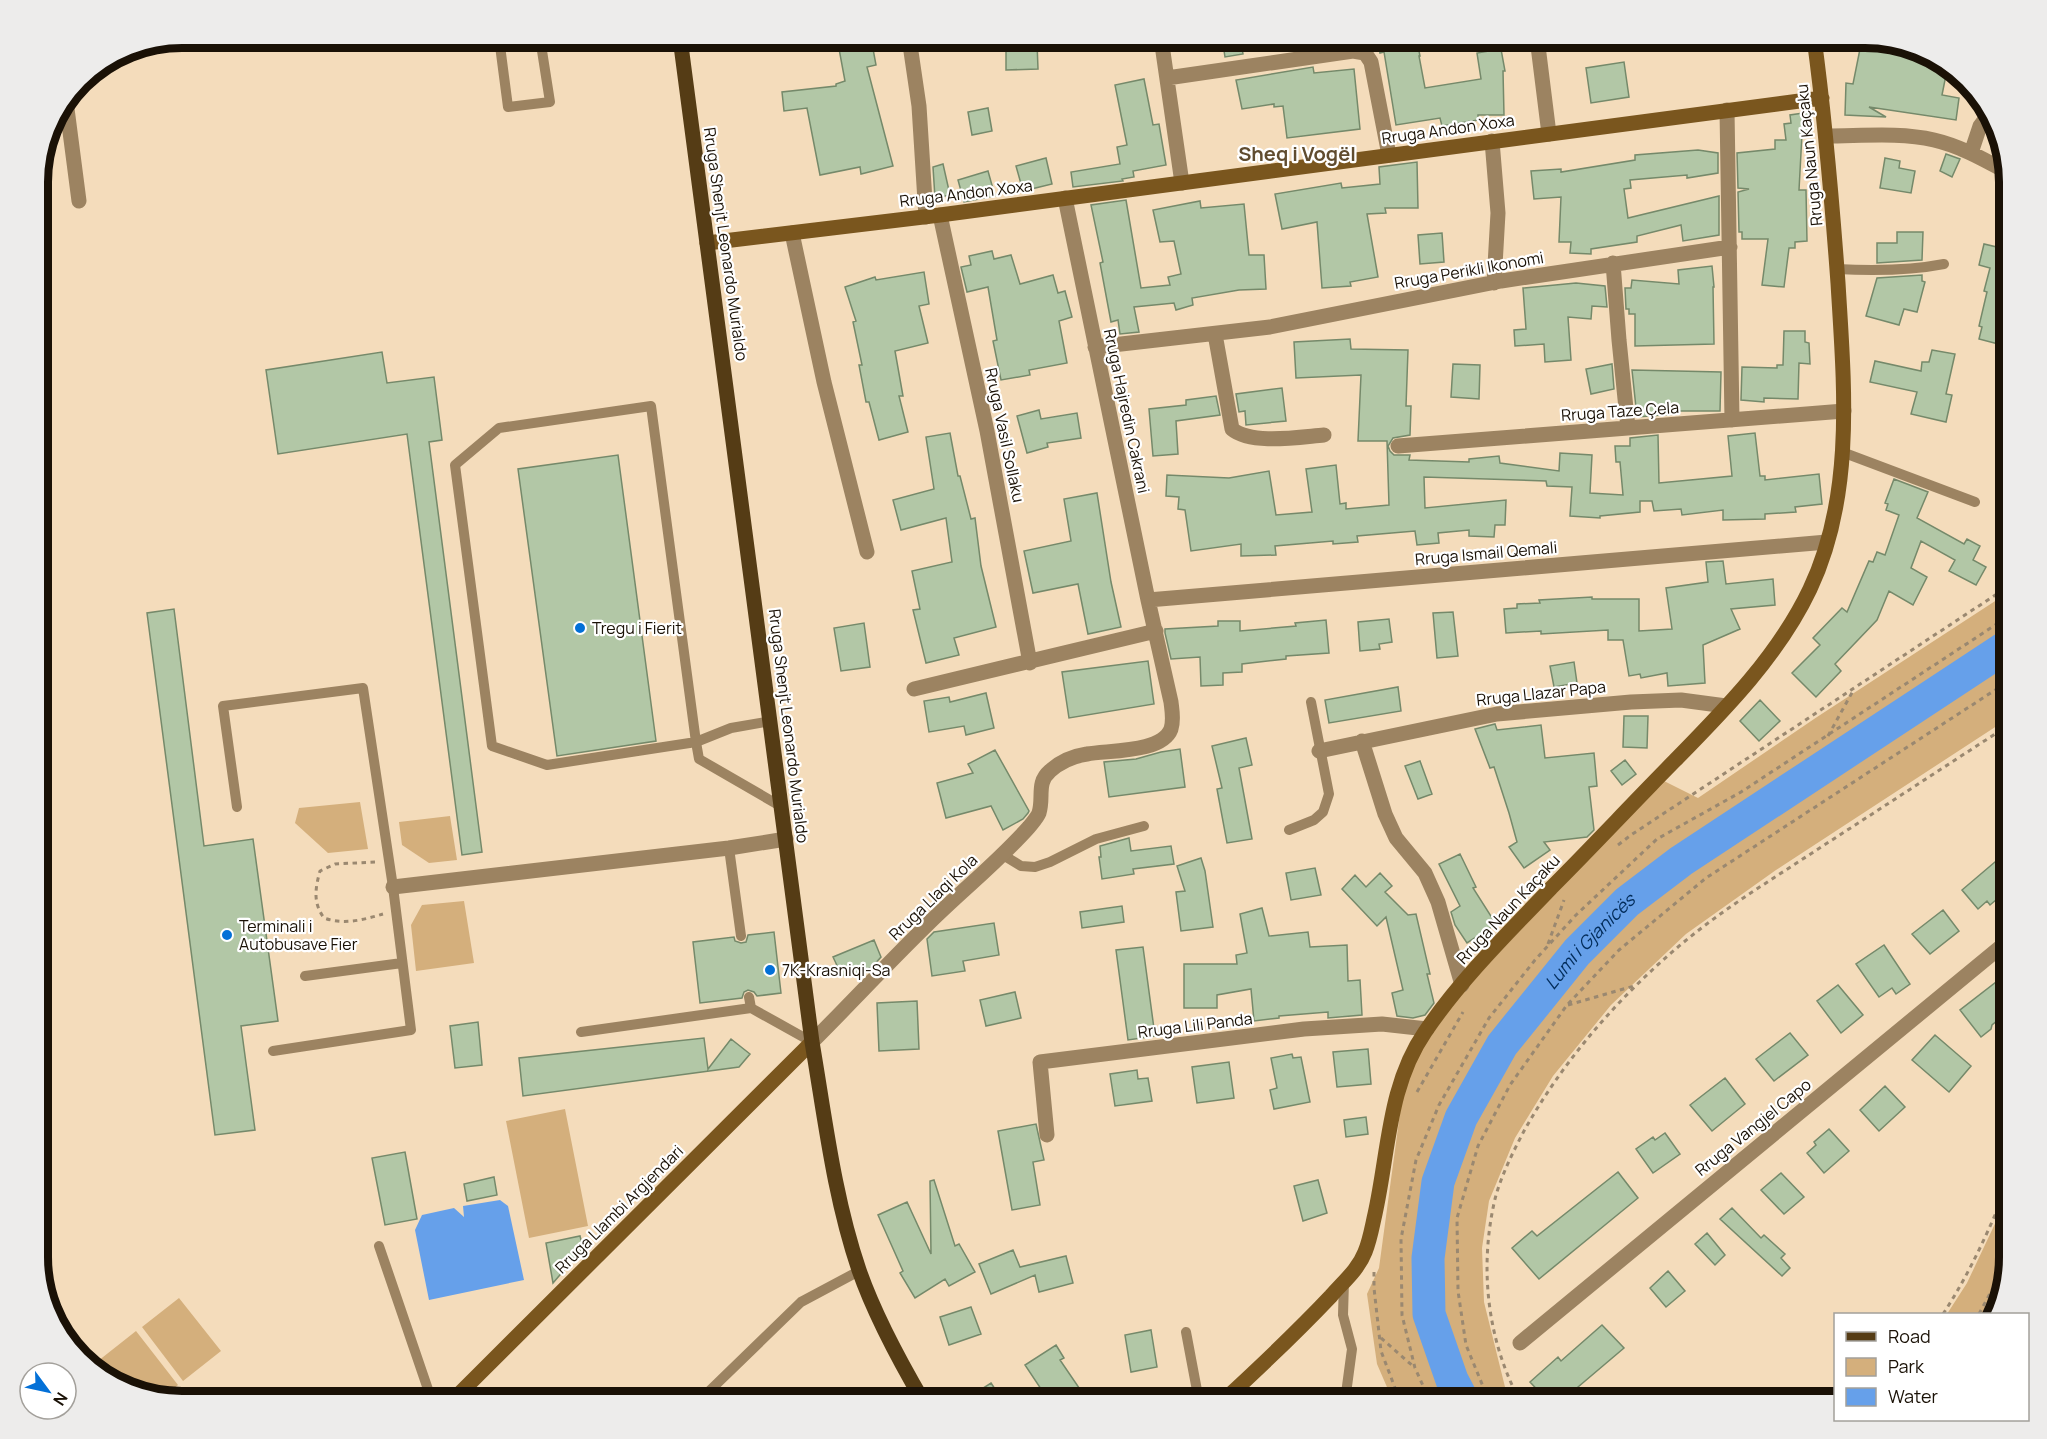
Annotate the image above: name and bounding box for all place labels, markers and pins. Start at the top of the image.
place label: Tregu i Fierit [592,617,682,639]
marker: Tregu i Fierit [573,621,587,635]
place label: Terminali i Autobusave Fier [239,915,358,955]
marker: Terminali i Autobusave Fier [220,928,234,942]
place label: 7K-Krasniqi-Sa [782,959,890,981]
marker: 7K-Krasniqi-Sa [763,963,777,977]

